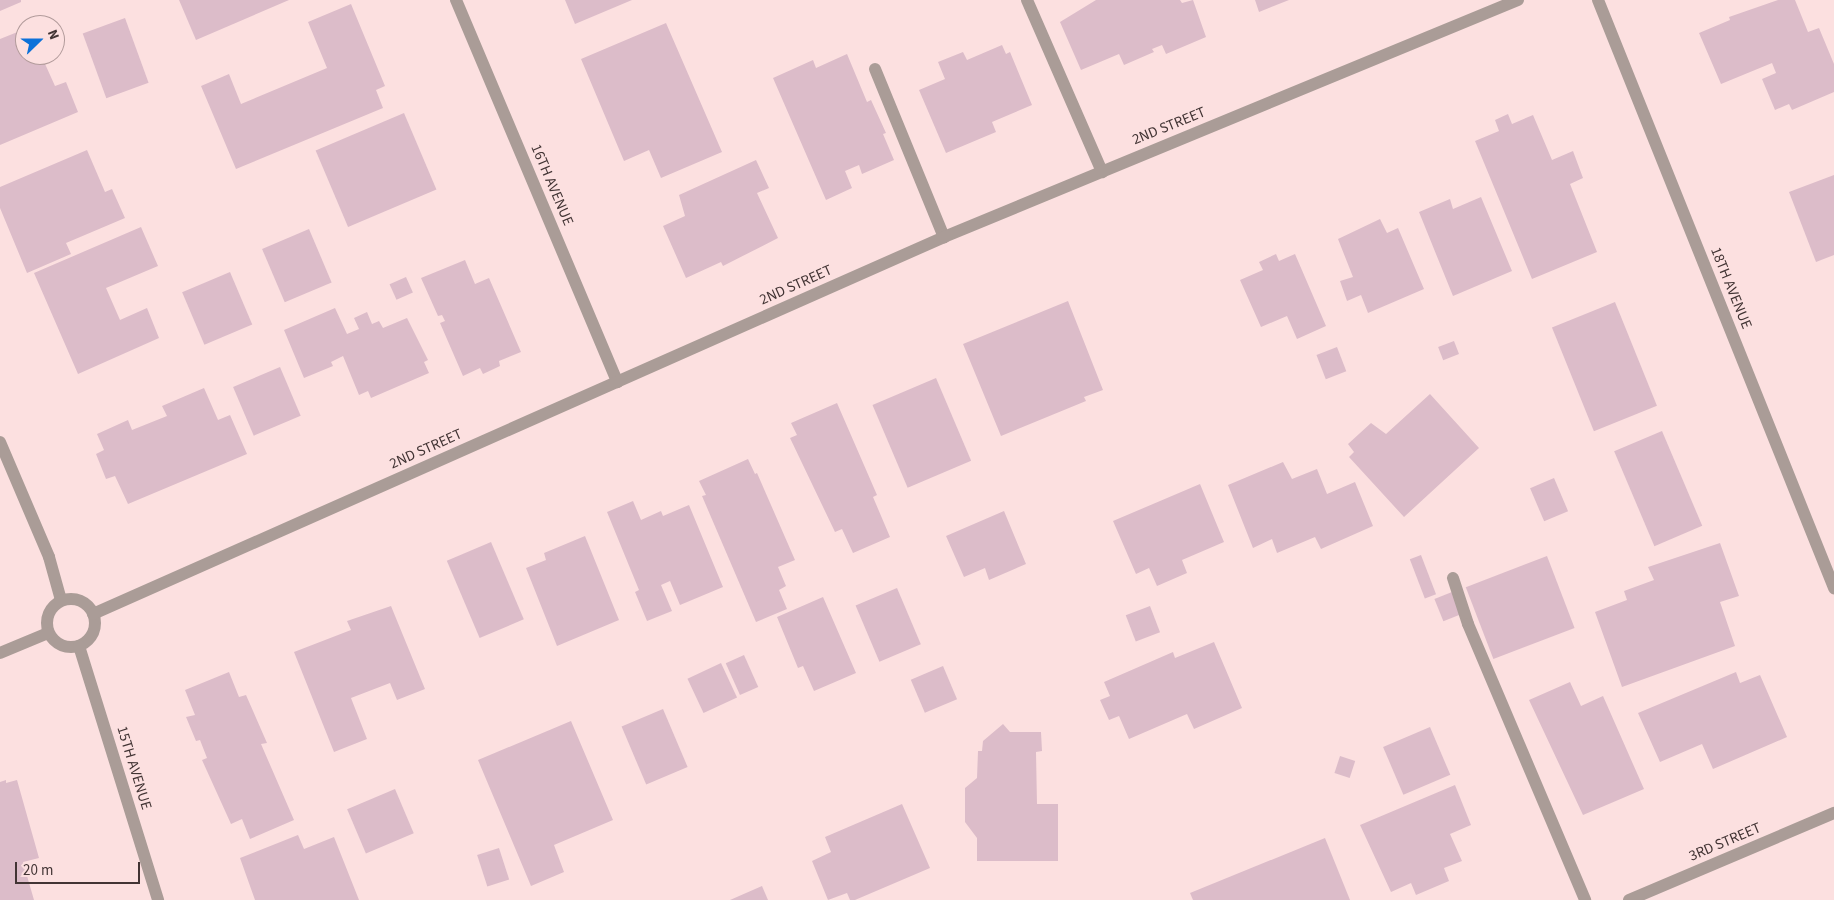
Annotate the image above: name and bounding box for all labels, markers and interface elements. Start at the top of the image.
north arrow [15,15,65,65]
text: N [42,27,64,43]
street label: 2ND STREET [1130,103,1208,149]
street label: 16TH AVENUE [527,142,577,228]
street label: 18TH AVENUE [1706,244,1756,332]
street label: 2ND STREET [757,261,835,309]
street label: 2ND STREET [387,425,465,473]
street label: 15TH AVENUE [113,724,155,812]
street label: 3RD STREET [1686,819,1764,865]
scale bar [18,852,142,884]
text: 20 m [23,860,53,881]

